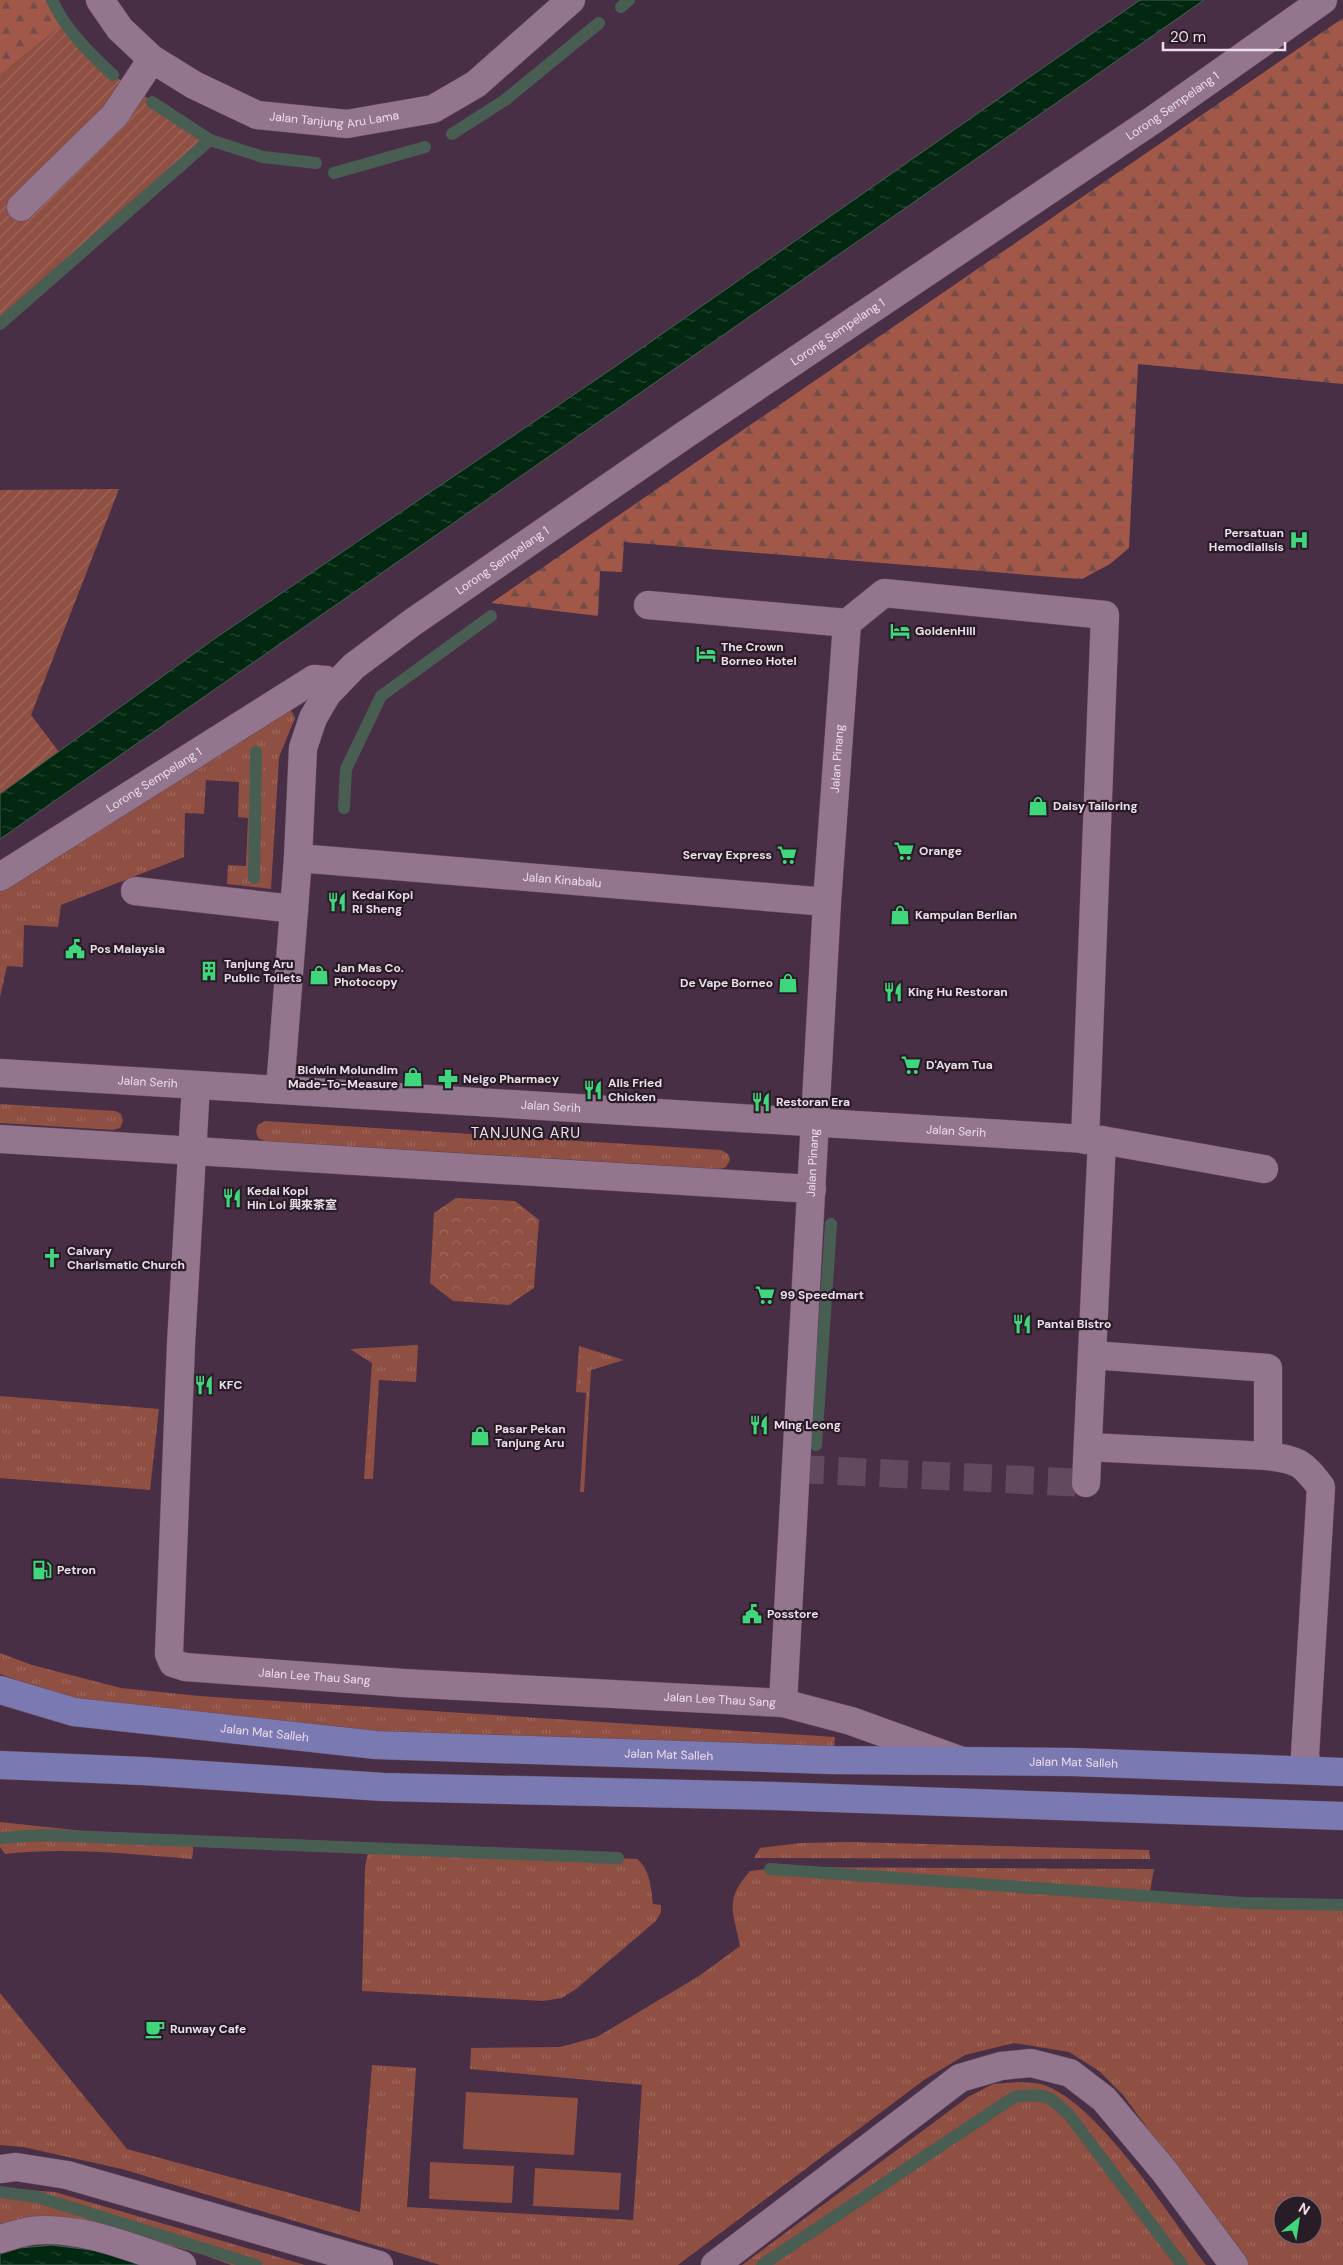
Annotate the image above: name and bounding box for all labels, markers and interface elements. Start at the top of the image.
scale bar [1163,20,1286,52]
text: 20 m [1170,27,1206,47]
street label: Lorong Sempelang 1 [1123,68,1222,144]
street label: Jalan Tanjung Aru Lama [269,107,400,132]
street label: Lorong Sempelang 1 [788,295,888,369]
street label: Lorong Sempelang 1 [452,523,552,598]
place label: Persatuan Hemodialisis [1209,525,1284,555]
hospital icon: Persatuan Hemodialisis [1288,529,1310,551]
hotel icon: GoldenHill [889,620,911,642]
place label: GoldenHill [915,623,976,639]
place label: The Crown Borneo Hotel [721,639,797,669]
hotel icon: The Crown Borneo Hotel [695,643,717,665]
street label: Jalan Pinang [827,723,848,793]
street label: Lorong Sempelang 1 [103,744,205,816]
shop icon: Daisy Tailoring [1027,795,1049,817]
place label: Daisy Tailoring [1053,798,1138,814]
supermarket icon: Orange [893,840,915,862]
place label: Orange [919,843,962,859]
supermarket icon: Servay Express [776,844,798,866]
place label: Servay Express [683,847,772,863]
street label: Jalan Kinabalu [522,869,602,891]
place label: Kedai Kopi Ri Sheng [352,887,413,917]
restaurant icon: Kedai Kopi Ri Sheng [326,891,348,913]
shop icon: Kampulan Berlian [889,904,911,926]
place label: Kampulan Berlian [915,907,1017,923]
public building icon: Pos Malaysia [64,938,86,960]
place label: Pos Malaysia [90,941,165,957]
place label: Tanjung Aru Public Toilets [224,956,302,986]
building icon: Tanjung Aru Public Toilets [198,960,220,982]
place label: Jan Mas Co. Photocopy [334,960,404,990]
shop icon: Jan Mas Co. Photocopy [308,964,330,986]
shop icon: De Vape Borneo [777,972,799,994]
place label: De Vape Borneo [680,975,773,991]
restaurant icon: King Hu Restoran [882,981,904,1003]
place label: King Hu Restoran [908,984,1008,1000]
supermarket icon: D'Ayam Tua [900,1054,922,1076]
place label: D'Ayam Tua [926,1057,993,1073]
place label: Bidwin Molundim Made-To-Measure [288,1062,398,1092]
shop icon: Bidwin Molundim Made-To-Measure [402,1066,424,1088]
pharmacy icon: Neigo Pharmacy [437,1068,459,1090]
place label: Neigo Pharmacy [463,1071,560,1087]
street label: Jalan Serih [117,1072,178,1092]
place label: Alis Fried Chicken [608,1075,662,1105]
restaurant icon: Alis Fried Chicken [582,1079,604,1101]
restaurant icon: Restoran Era [750,1091,772,1113]
place label: Restoran Era [776,1094,850,1110]
street label: Jalan Serih [521,1097,581,1116]
street label: Jalan Serih [926,1121,987,1141]
district label: TANJUNG ARU [471,1123,581,1143]
street label: Jalan Pinang [803,1128,823,1198]
place label: Kedai Kopi Hin Loi 興來茶室 [247,1183,337,1213]
restaurant icon: Kedai Kopi Hin Loi 興來茶室 [221,1187,243,1209]
place label: Calvary Charismatic Church [67,1243,185,1273]
church icon: Calvary Charismatic Church [41,1247,63,1269]
supermarket icon: 99 Speedmart [754,1284,776,1306]
place label: 99 Speedmart [780,1287,864,1303]
restaurant icon: Pantai Bistro [1011,1313,1033,1335]
place label: Pantai Bistro [1037,1316,1111,1332]
restaurant icon: KFC [193,1374,215,1396]
place label: KFC [219,1377,243,1393]
restaurant icon: Ming Leong [748,1414,770,1436]
place label: Ming Leong [774,1417,841,1433]
place label: Pasar Pekan Tanjung Aru [495,1421,566,1451]
shop icon: Pasar Pekan Tanjung Aru [469,1425,491,1447]
fuel station icon: Petron [31,1559,53,1581]
place label: Petron [57,1562,96,1578]
public building icon: Posstore [741,1603,763,1625]
place label: Posstore [767,1606,818,1622]
street label: Jalan Lee Thau Sang [258,1664,371,1689]
street label: Jalan Lee Thau Sang [663,1689,777,1711]
street label: Jalan Mat Salleh [220,1720,310,1746]
street label: Jalan Mat Salleh [624,1745,714,1764]
street label: Jalan Mat Salleh [1029,1754,1119,1772]
cafe icon: Runway Cafe [144,2018,166,2040]
place label: Runway Cafe [170,2021,246,2037]
north arrow [1273,2195,1323,2245]
text: N [1296,2198,1313,2219]

